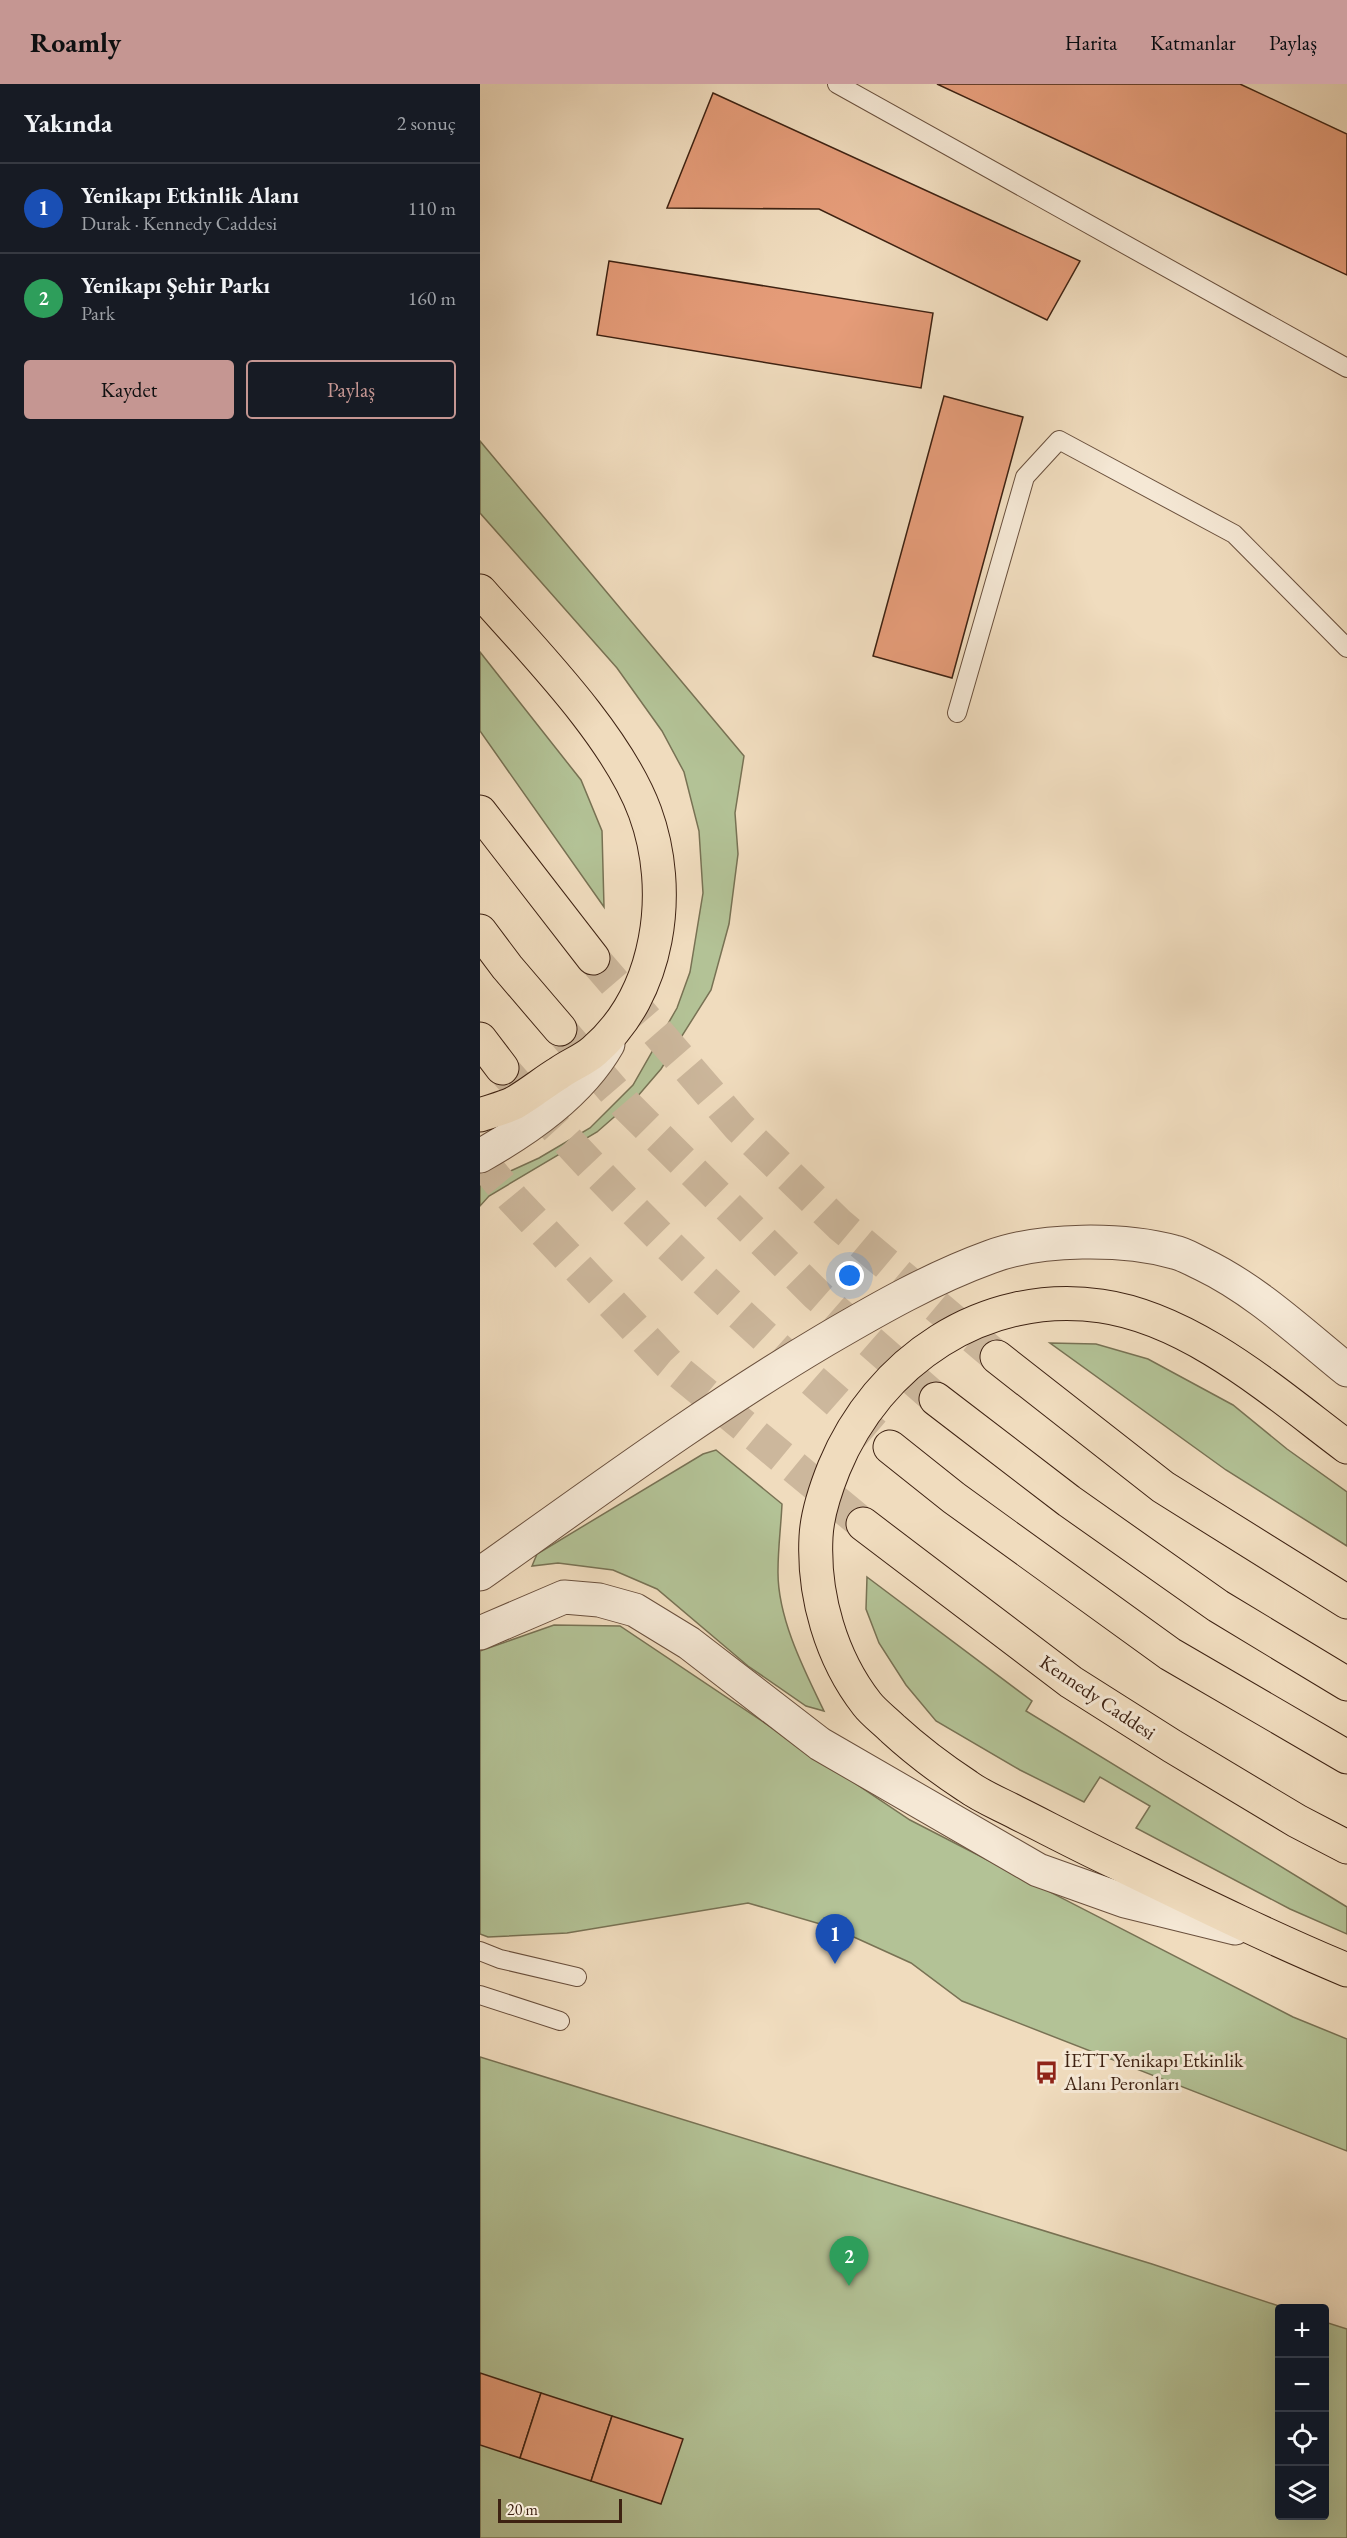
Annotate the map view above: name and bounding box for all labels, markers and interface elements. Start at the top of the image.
text: Roamly [30,24,121,60]
text: Harita [1065,29,1117,56]
text: Katmanlar [1150,29,1236,56]
text: Paylaş [1269,29,1317,56]
text: Yakında [24,106,112,140]
text: 2 sonuç [397,110,456,136]
text: Yenikapı Etkinlik Alanı [81,181,299,210]
text: 1 [38,195,49,221]
text: 110 m [408,195,456,221]
text: Durak · Kennedy Caddesi [81,210,277,236]
text: Yenikapı Şehir Parkı [81,271,270,300]
text: 2 [38,285,49,311]
text: 160 m [408,285,456,311]
text: Park [81,300,115,326]
button: Kaydet [24,360,234,419]
button: Paylaş [246,360,456,419]
your location [835,1261,864,1290]
street label: Kennedy Caddesi [1035,1649,1161,1745]
pin: 1 [816,1914,854,1964]
place label: İETT Yenikapı Etkinlik Alanı Peronları [1063,2047,1244,2096]
bus stop icon: İETT Yenikapı Etkinlik Alanı Peronları [1033,2059,1059,2085]
pin: 2 [830,2236,868,2286]
map controls [1275,2304,1329,2520]
button: + [1275,2304,1329,2358]
button: − [1275,2358,1329,2412]
button: locate [1275,2412,1329,2466]
button: layers [1275,2466,1329,2520]
scale bar [498,2496,622,2524]
text: 20 m [507,2499,538,2520]

